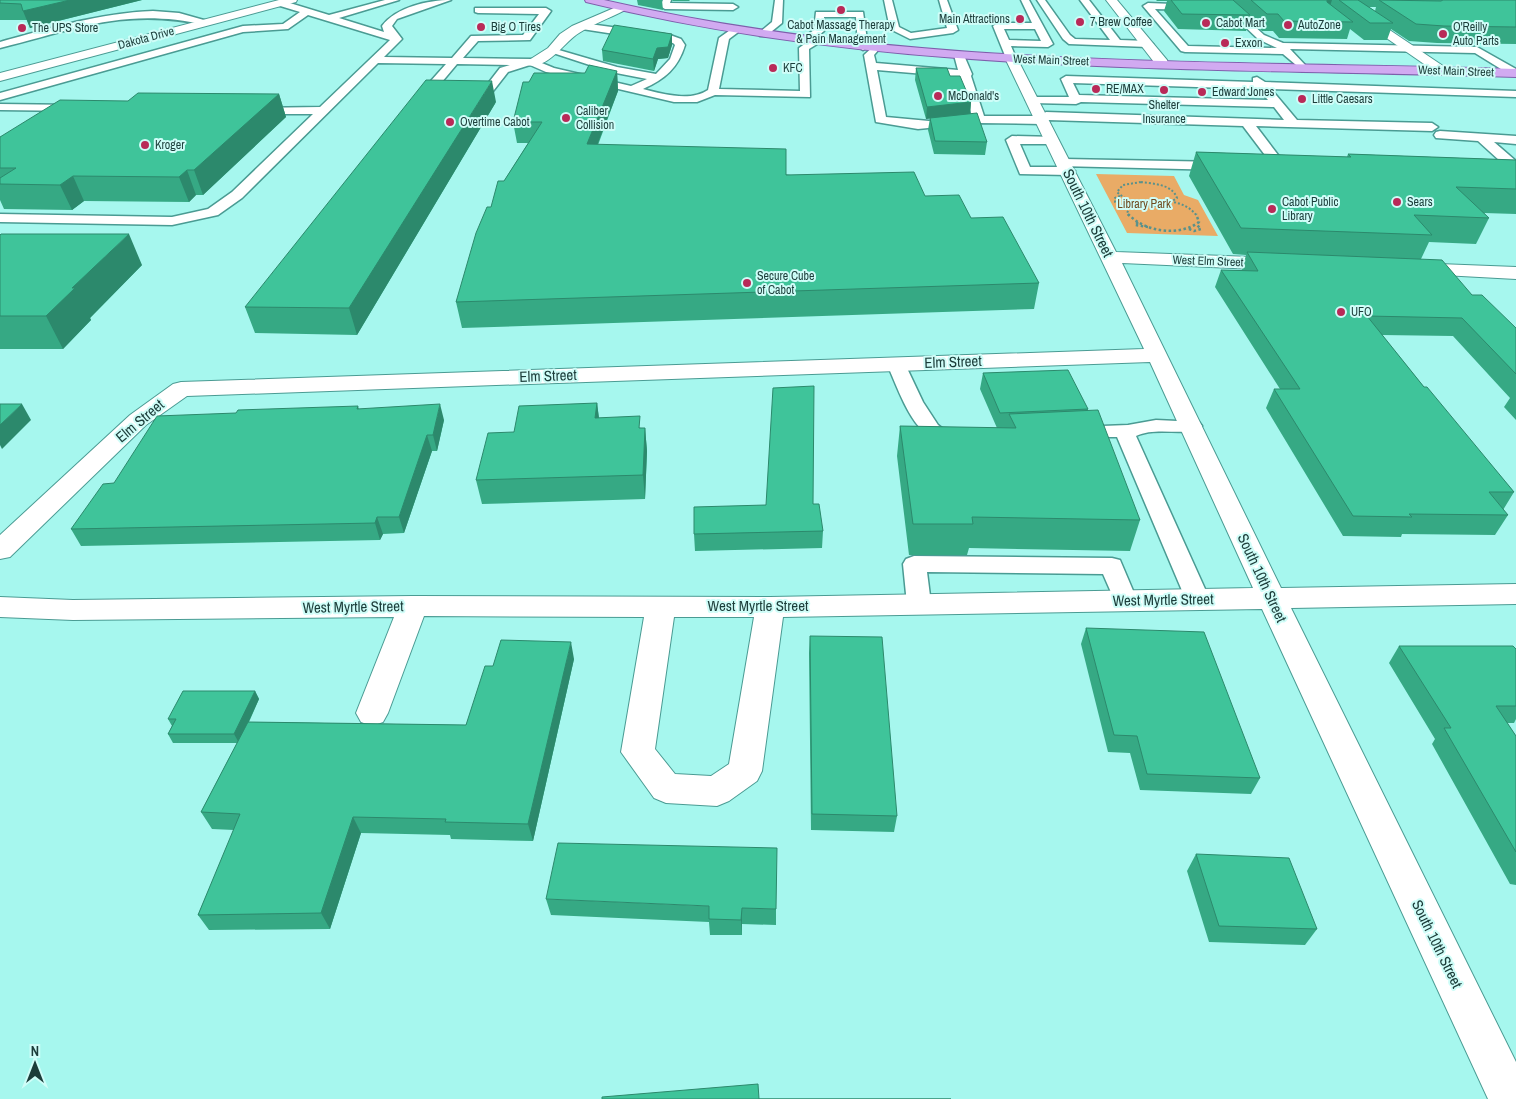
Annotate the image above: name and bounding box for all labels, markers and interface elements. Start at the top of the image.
marker: Cabot Massage Therapy & Pain Management [835,4,847,16]
place label: Main Attractions [939,11,1010,27]
marker: Main Attractions [1014,13,1026,25]
place label: 7 Brew Coffee [1090,14,1152,30]
place label: Cabot Mart [1216,15,1265,31]
marker: 7 Brew Coffee [1074,16,1086,28]
place label: Cabot Massage Therapy & Pain Management [787,17,895,47]
marker: Cabot Mart [1200,17,1212,29]
place label: AutoZone [1297,17,1341,33]
place label: Big O Tires [491,19,541,35]
marker: AutoZone [1282,19,1294,31]
place label: O'Reilly Auto Parts [1452,19,1499,49]
place label: The UPS Store [32,20,98,36]
marker: Big O Tires [475,21,487,33]
marker: The UPS Store [16,22,28,34]
street label: Dakota Drive [116,23,176,53]
marker: O'Reilly Auto Parts [1437,28,1449,40]
place label: Exxon [1235,35,1262,51]
marker: Exxon [1219,37,1231,49]
street label: West Main Street [1013,51,1089,69]
place label: KFC [783,60,803,76]
marker: KFC [767,62,779,74]
street label: West Main Street [1418,62,1494,80]
place label: RE/MAX [1106,81,1144,97]
marker: RE/MAX [1090,83,1102,95]
marker: Shelter Insurance [1158,84,1170,96]
place label: Edward Jones [1212,84,1274,100]
marker: Edward Jones [1196,86,1208,98]
place label: McDonald's [948,88,999,104]
marker: McDonald's [932,90,944,102]
place label: Little Caesars [1312,91,1373,107]
marker: Little Caesars [1296,93,1308,105]
place label: Shelter Insurance [1142,97,1186,127]
place label: Caliber Collision [576,103,614,133]
marker: Caliber Collision [560,112,572,124]
place label: Overtime Cabot [460,114,530,130]
marker: Overtime Cabot [444,116,456,128]
place label: Kroger [155,137,185,153]
marker: Kroger [139,139,151,151]
street label: South 10th Street [1058,165,1119,261]
place label: Cabot Public Library [1282,194,1338,224]
place label: Sears [1407,194,1433,210]
park label: Library Park [1117,196,1171,212]
marker: Sears [1391,196,1403,208]
marker: Cabot Public Library [1266,203,1278,215]
street label: West Elm Street [1172,252,1244,270]
place label: Secure Cube of Cabot [757,268,814,298]
marker: Secure Cube of Cabot [741,277,753,289]
place label: UFO [1351,304,1372,320]
marker: UFO [1335,306,1347,318]
street label: Elm Street [924,350,983,373]
street label: Elm Street [519,364,578,387]
street label: Elm Street [111,394,169,447]
street label: South 10th Street [1233,530,1292,626]
street label: West Myrtle Street [1112,588,1214,611]
street label: West Myrtle Street [302,595,404,618]
street label: West Myrtle Street [708,595,809,616]
street label: South 10th Street [1407,896,1468,992]
north arrow [10,1039,60,1089]
text: N [31,1042,39,1060]

